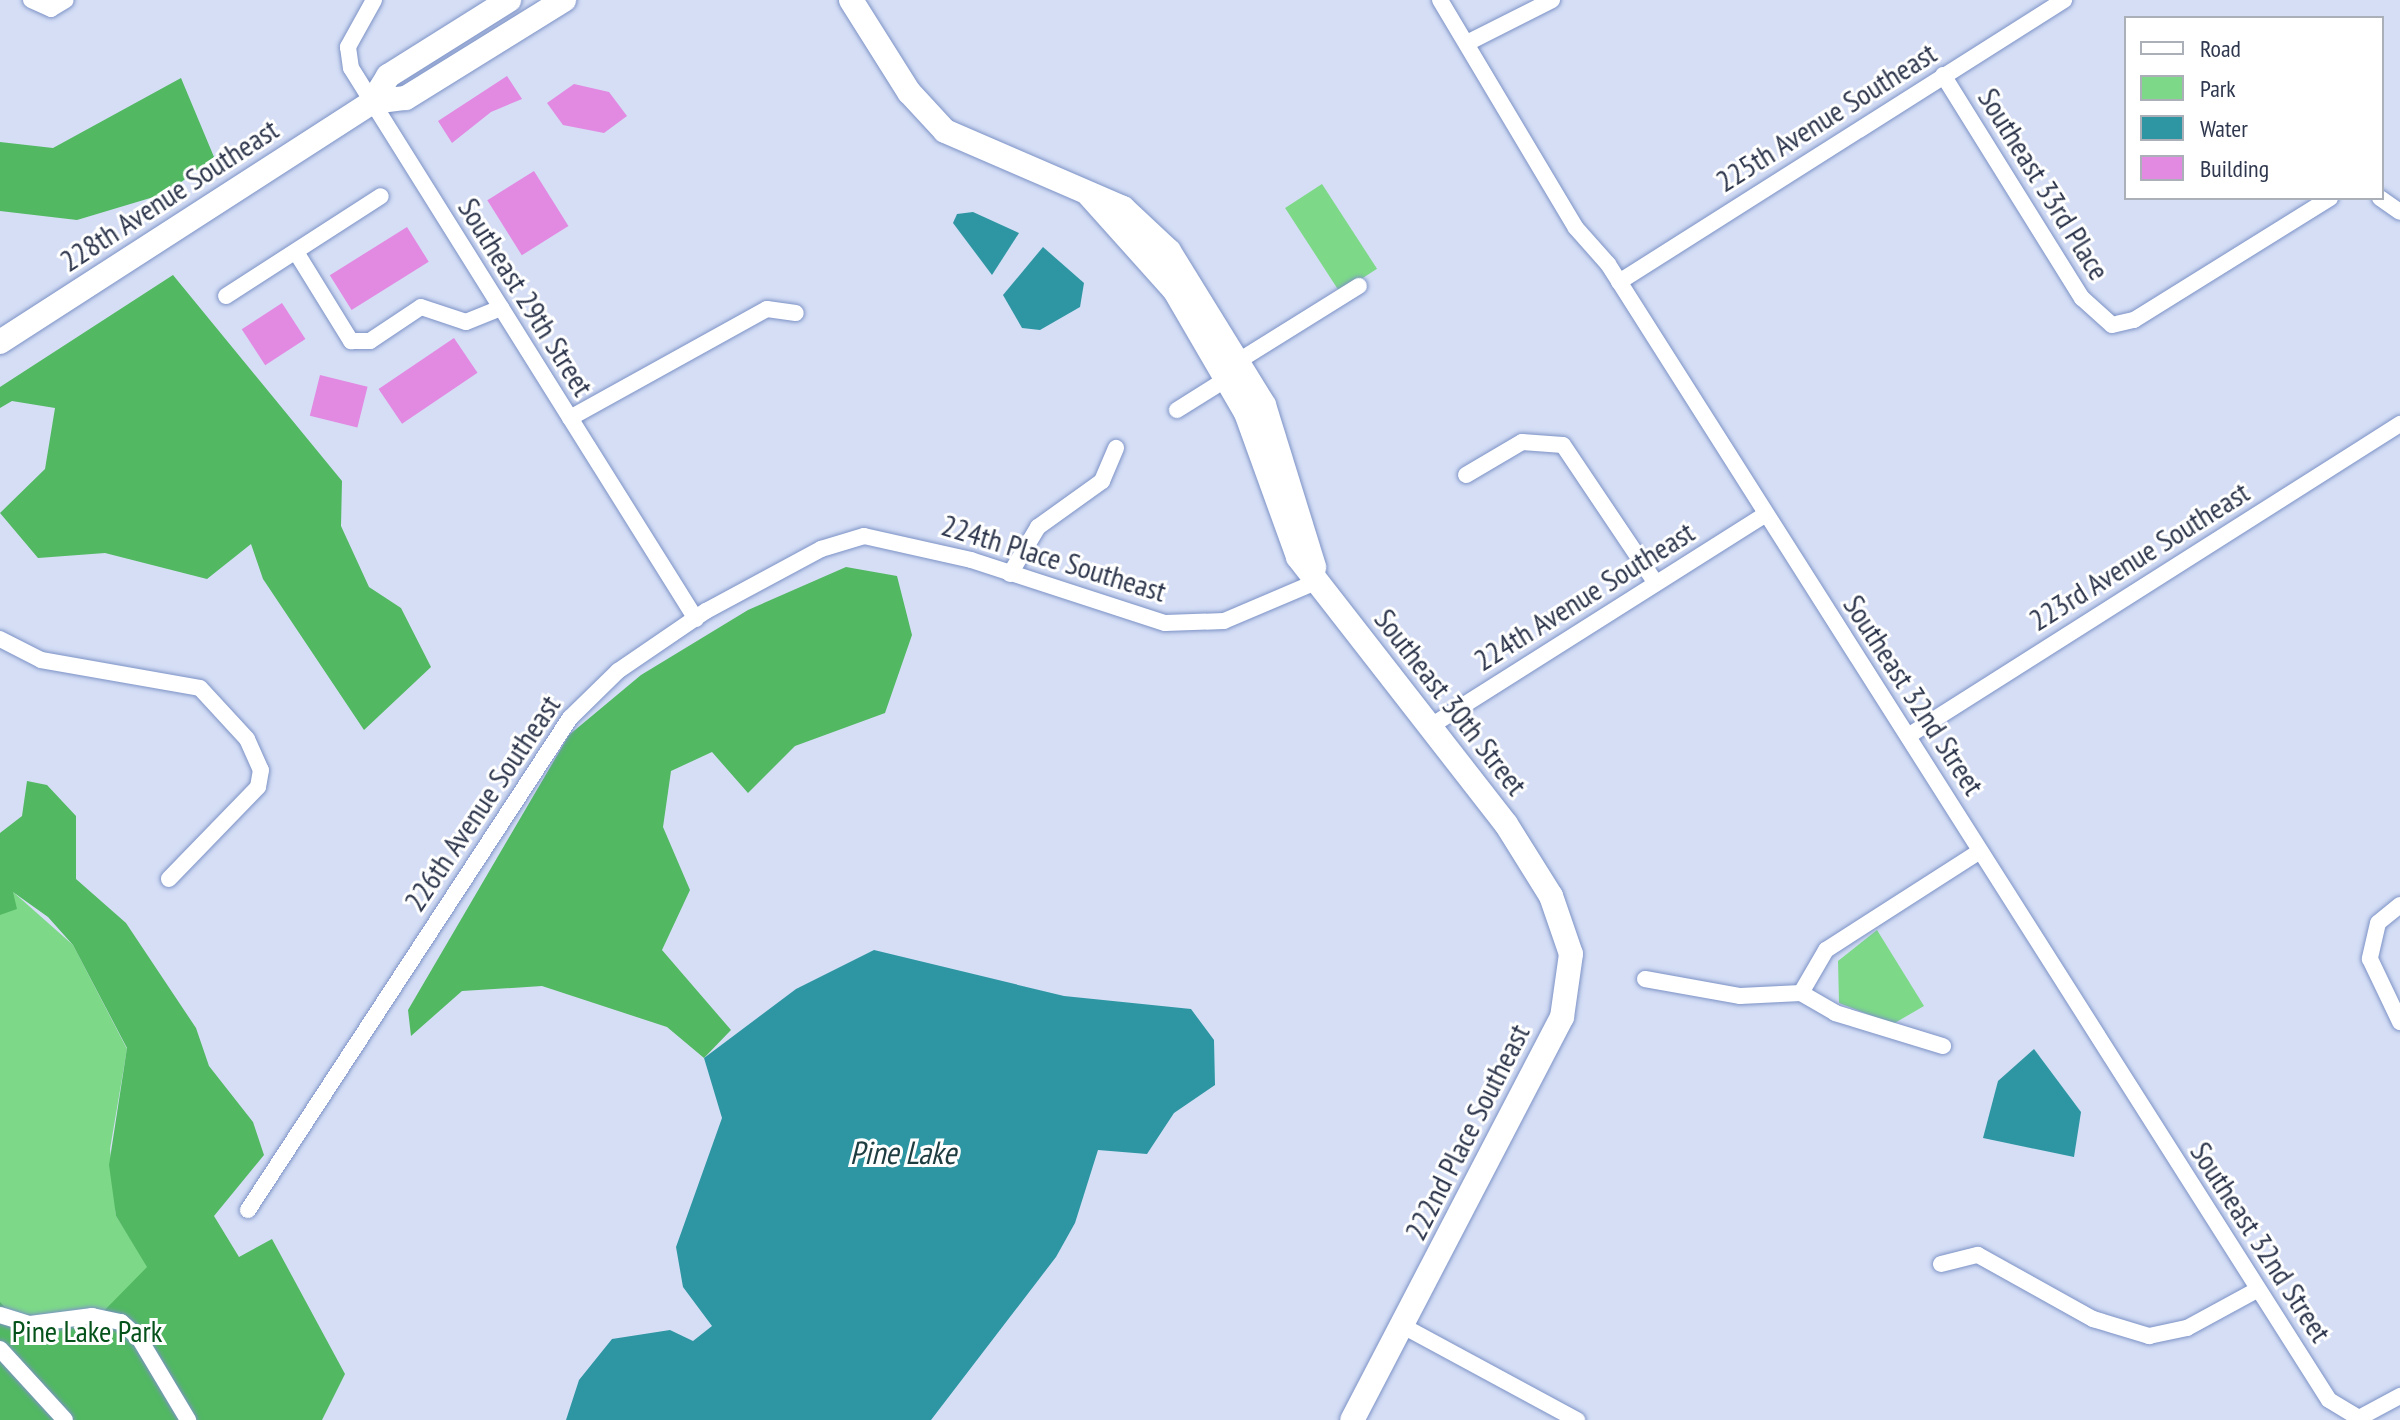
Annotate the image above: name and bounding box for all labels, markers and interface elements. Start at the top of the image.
legend [2124,16,2384,200]
text: Road [2200,33,2241,64]
street label: 225th Avenue Southeast [1709,35,1943,199]
text: Park [2200,73,2236,104]
street label: Southeast 33rd Place [1971,82,2117,286]
street label: 228th Avenue Southeast [53,111,285,279]
text: Water [2200,113,2248,144]
text: Building [2200,153,2269,184]
street label: Southeast 29th Street [451,191,601,403]
street label: 223rd Avenue Southeast [2022,474,2256,638]
street label: 224th Place Southeast [937,507,1171,609]
street label: 224th Avenue Southeast [1467,514,1701,678]
street label: Southeast 32nd Street [1836,588,1992,802]
street label: Southeast 30th Street [1367,602,1535,802]
street label: 226th Avenue Southeast [396,688,568,918]
street label: 222nd Place Southeast [1397,1018,1537,1246]
water label: Pine Lake [850,1133,956,1171]
street label: Southeast 32nd Street [2183,1135,2339,1349]
park label: Pine Lake Park [12,1313,162,1349]

